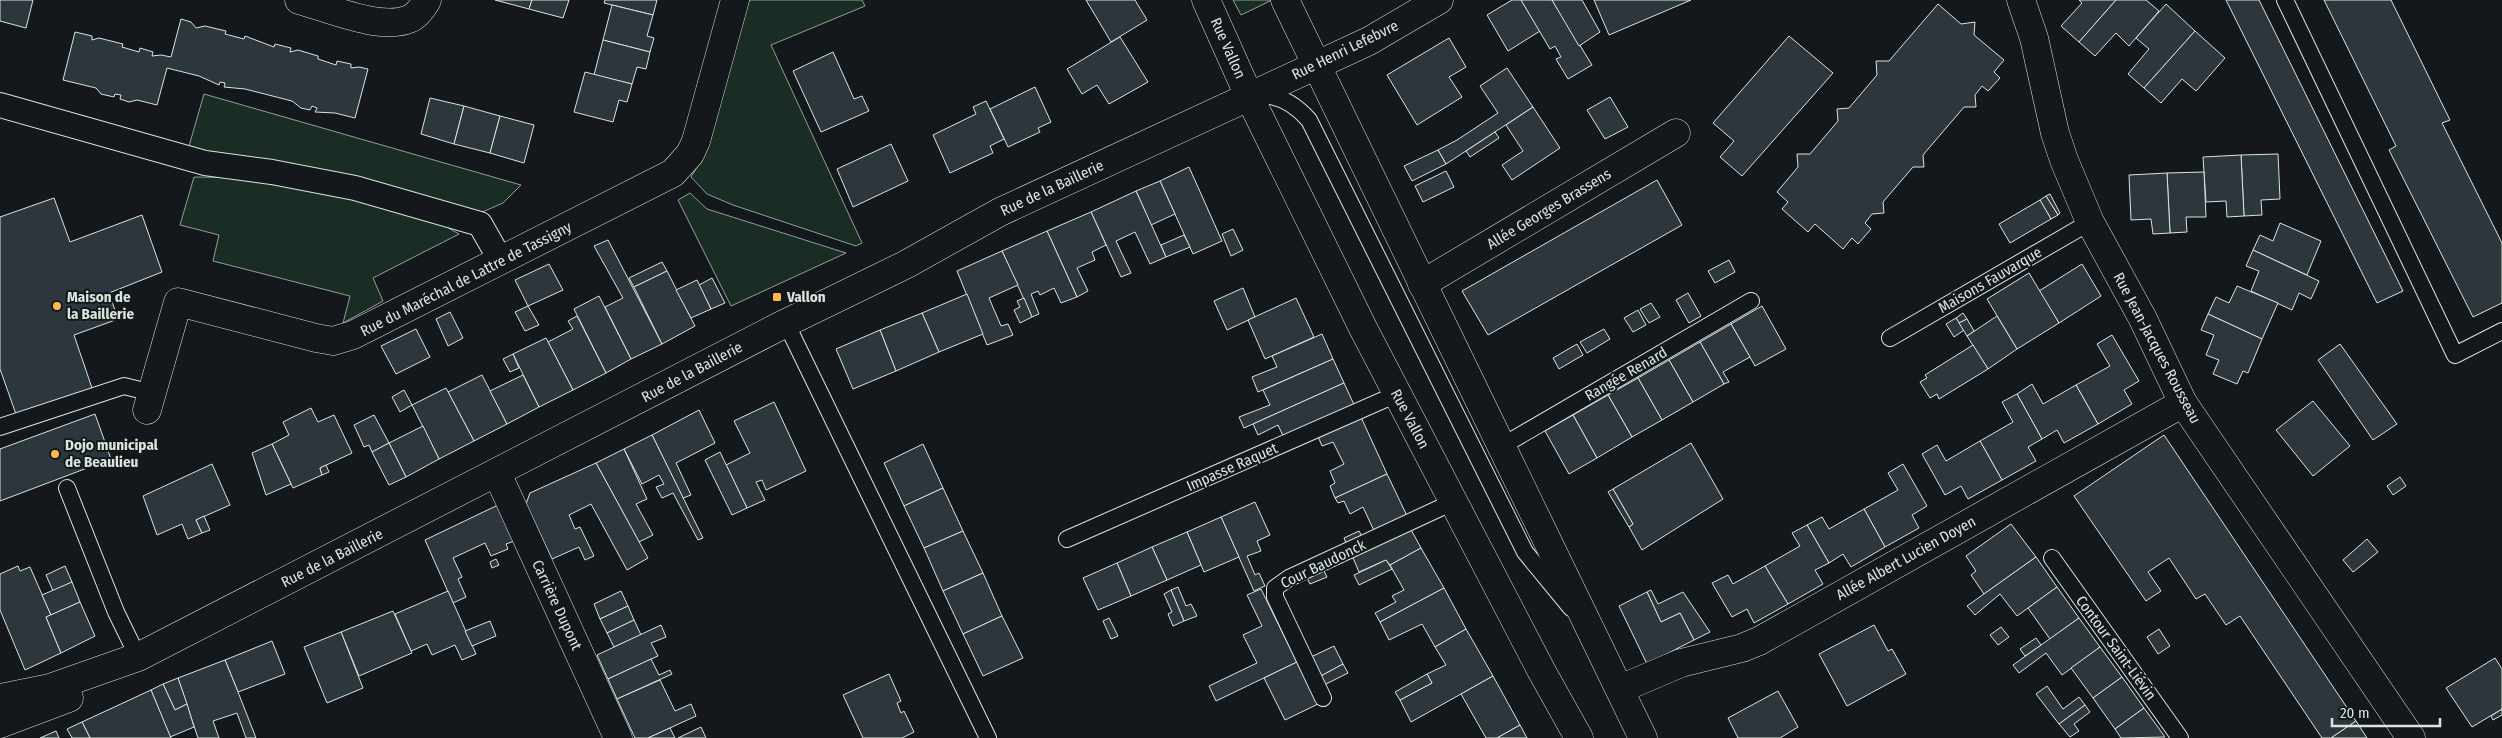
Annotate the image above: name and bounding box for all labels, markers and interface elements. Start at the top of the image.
street label: Rue Vallon [1207,15,1249,81]
street label: Rue Henri Lefebvre [1289,16,1401,84]
street label: Rue de la Baillerie [998,156,1106,220]
street label: Allée Georges Brassens [1484,165,1614,253]
street label: Rue du Maréchal de Lattre de Tassigny [357,218,575,340]
street label: Maisons Fauvarque [1935,243,2045,317]
street label: Rue Jean-Jacques Rousseau [2109,269,2205,427]
place label: Maison de la Baillerie [67,288,134,323]
place label: Vallon [786,288,826,306]
marker: Vallon [771,291,783,303]
marker: Maison de la Baillerie [51,300,63,312]
street label: Rue de la Baillerie [638,338,746,406]
street label: Rangée Renard [1582,343,1670,405]
street label: Rue Vallon [1387,386,1433,452]
place label: Dojo municipal de Beaulieu [65,436,159,471]
street label: Impasse Raquet [1184,439,1280,495]
marker: Dojo municipal de Beaulieu [49,448,61,460]
street label: Allée Albert Lucien Doyen [1833,512,1979,604]
street label: Rue de la Baillerie [278,525,386,591]
street label: Cour Baudonck [1277,536,1369,592]
street label: Carrière Dupont [528,557,586,653]
street label: Contour Saint-Liévin [2072,592,2160,704]
scale bar [2332,696,2440,728]
text: 20 m [2340,704,2370,722]

